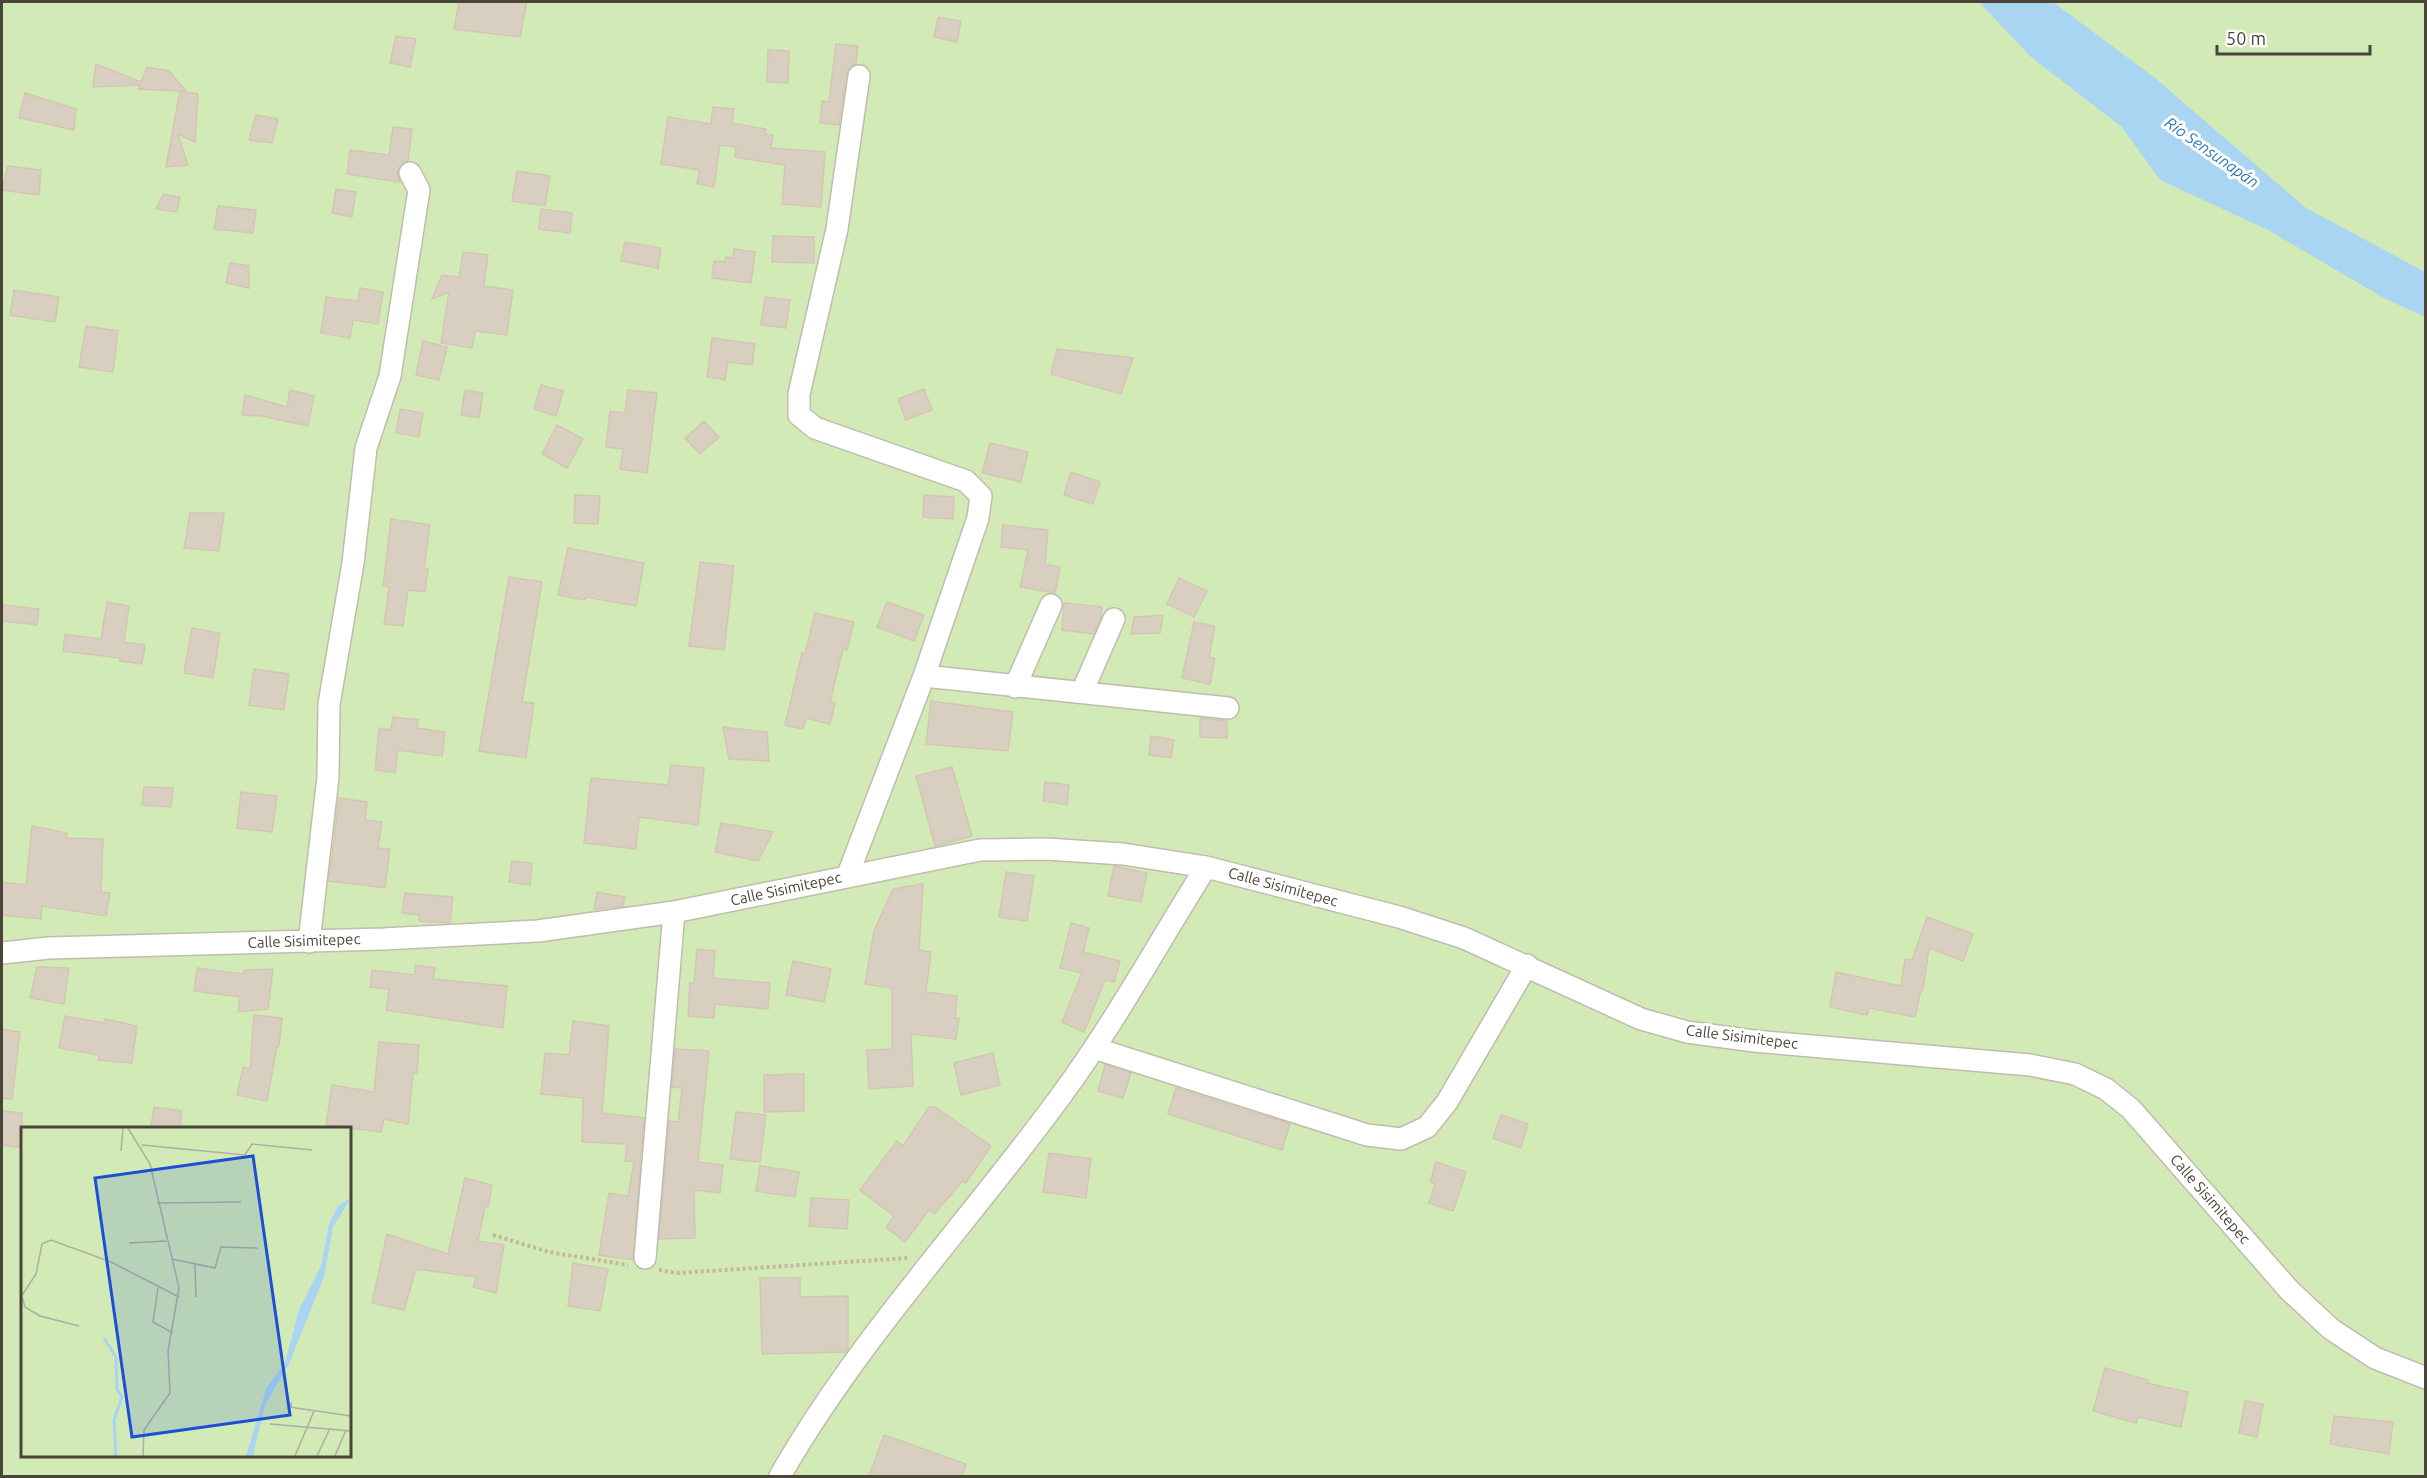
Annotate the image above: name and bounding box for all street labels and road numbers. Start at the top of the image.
street label: Calle Sisimitepec [1226,864,1340,909]
street label: Calle Sisimitepec [729,868,843,909]
street label: Calle Sisimitepec [247,930,361,951]
street label: Calle Sisimitepec [1685,1021,1799,1052]
street label: Calle Sisimitepec [2167,1150,2254,1247]

